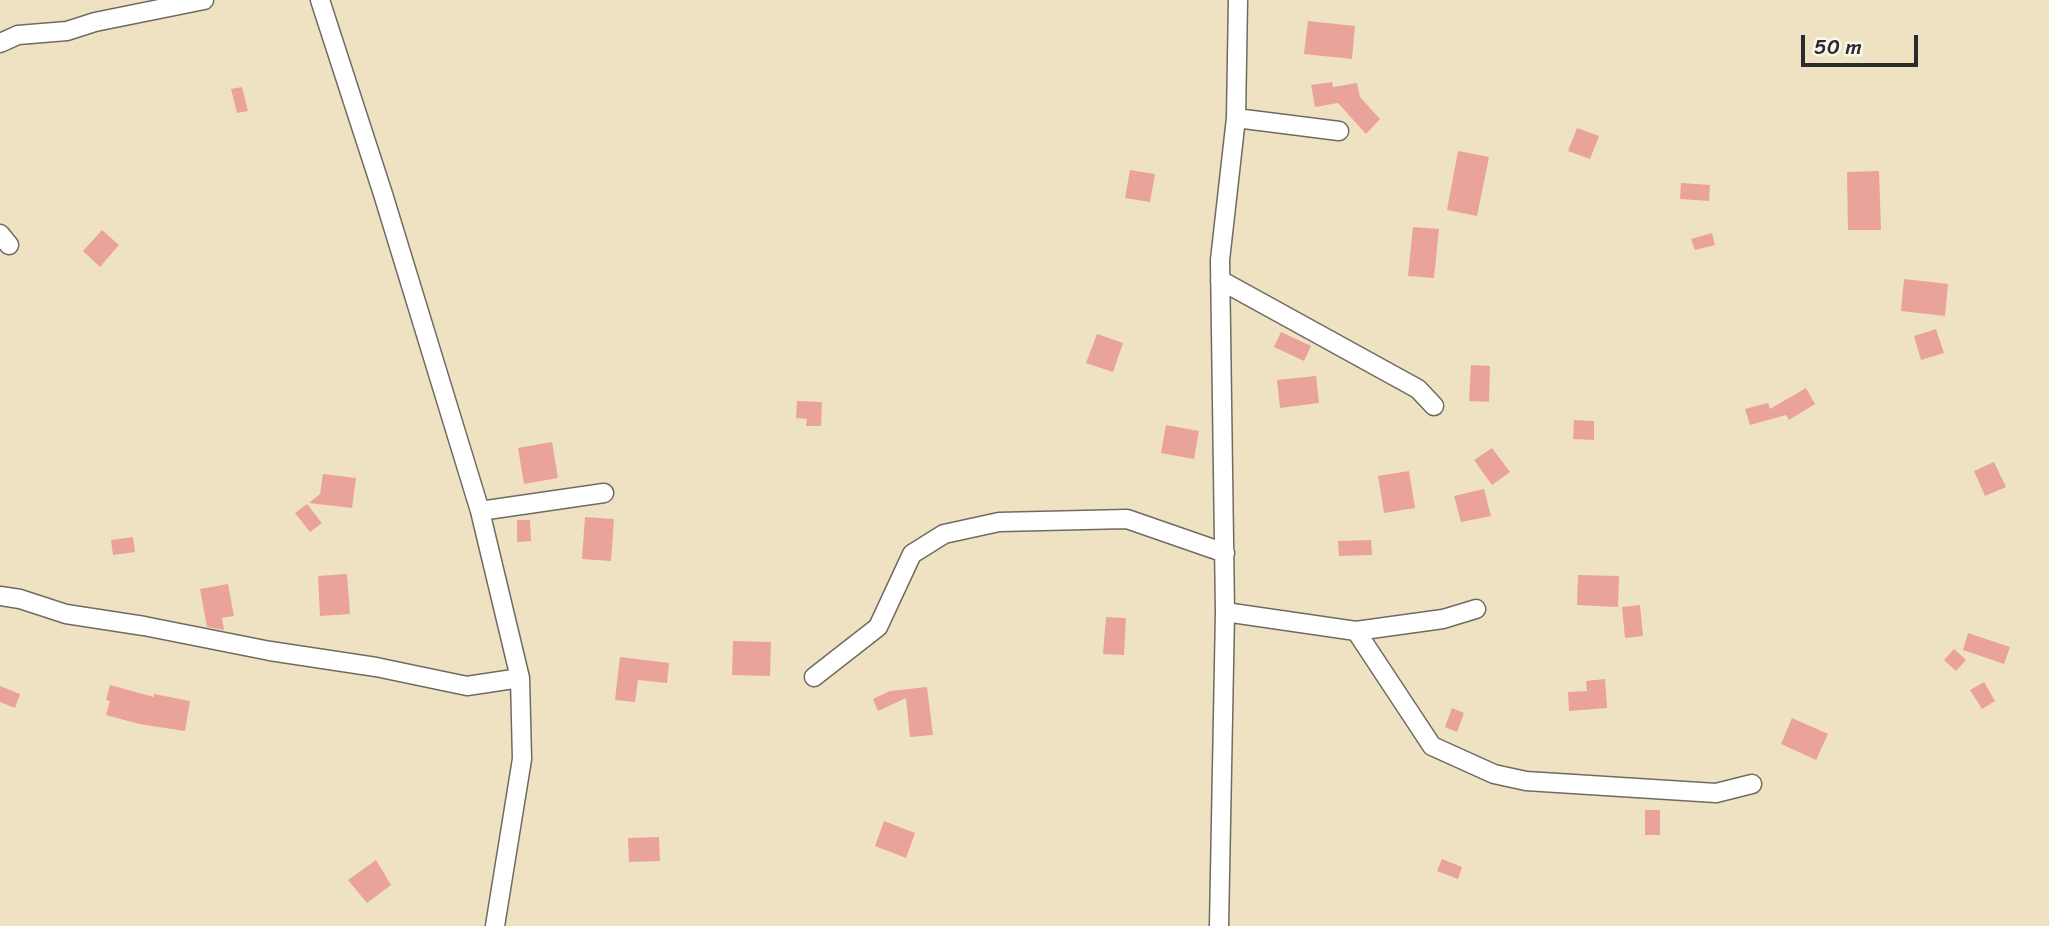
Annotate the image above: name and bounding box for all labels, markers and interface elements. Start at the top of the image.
scale bar [1804,21,1921,65]
text: 50 m [1814,28,1862,66]

